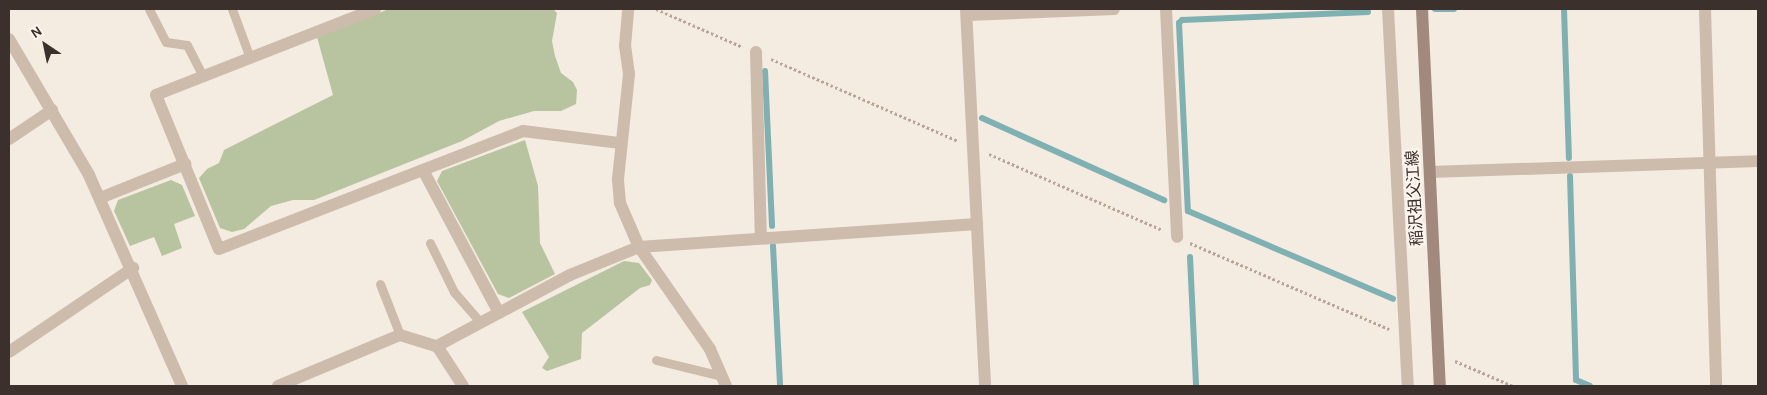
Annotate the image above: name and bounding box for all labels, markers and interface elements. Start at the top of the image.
north arrow [20,20,70,70]
text: N [27,22,45,42]
street label: 稲沢祖父江線 [1403,150,1427,246]

